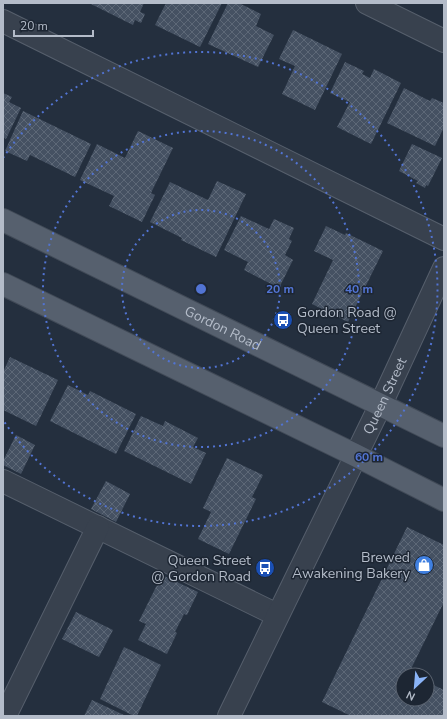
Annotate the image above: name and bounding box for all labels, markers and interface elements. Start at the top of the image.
scale bar [14,12,93,38]
text: 20 m [20,18,48,34]
text: 20 m [266,281,294,297]
text: 40 m [345,281,373,297]
centre of rings [194,282,208,296]
street label: Gordon Road [182,301,264,355]
place label: Gordon Road @ Queen Street [297,303,397,338]
bus stop icon: Gordon Road @ Queen Street [272,309,294,331]
street label: Queen Street [358,354,411,438]
text: 60 m [355,449,383,465]
place label: Brewed Awakening Bakery [292,548,411,583]
place label: Queen Street @ Gordon Road [151,551,251,586]
shop icon: Brewed Awakening Bakery [413,554,435,576]
bus stop icon: Queen Street @ Gordon Road [254,557,276,579]
north arrow [395,667,435,707]
text: N [404,687,418,704]

